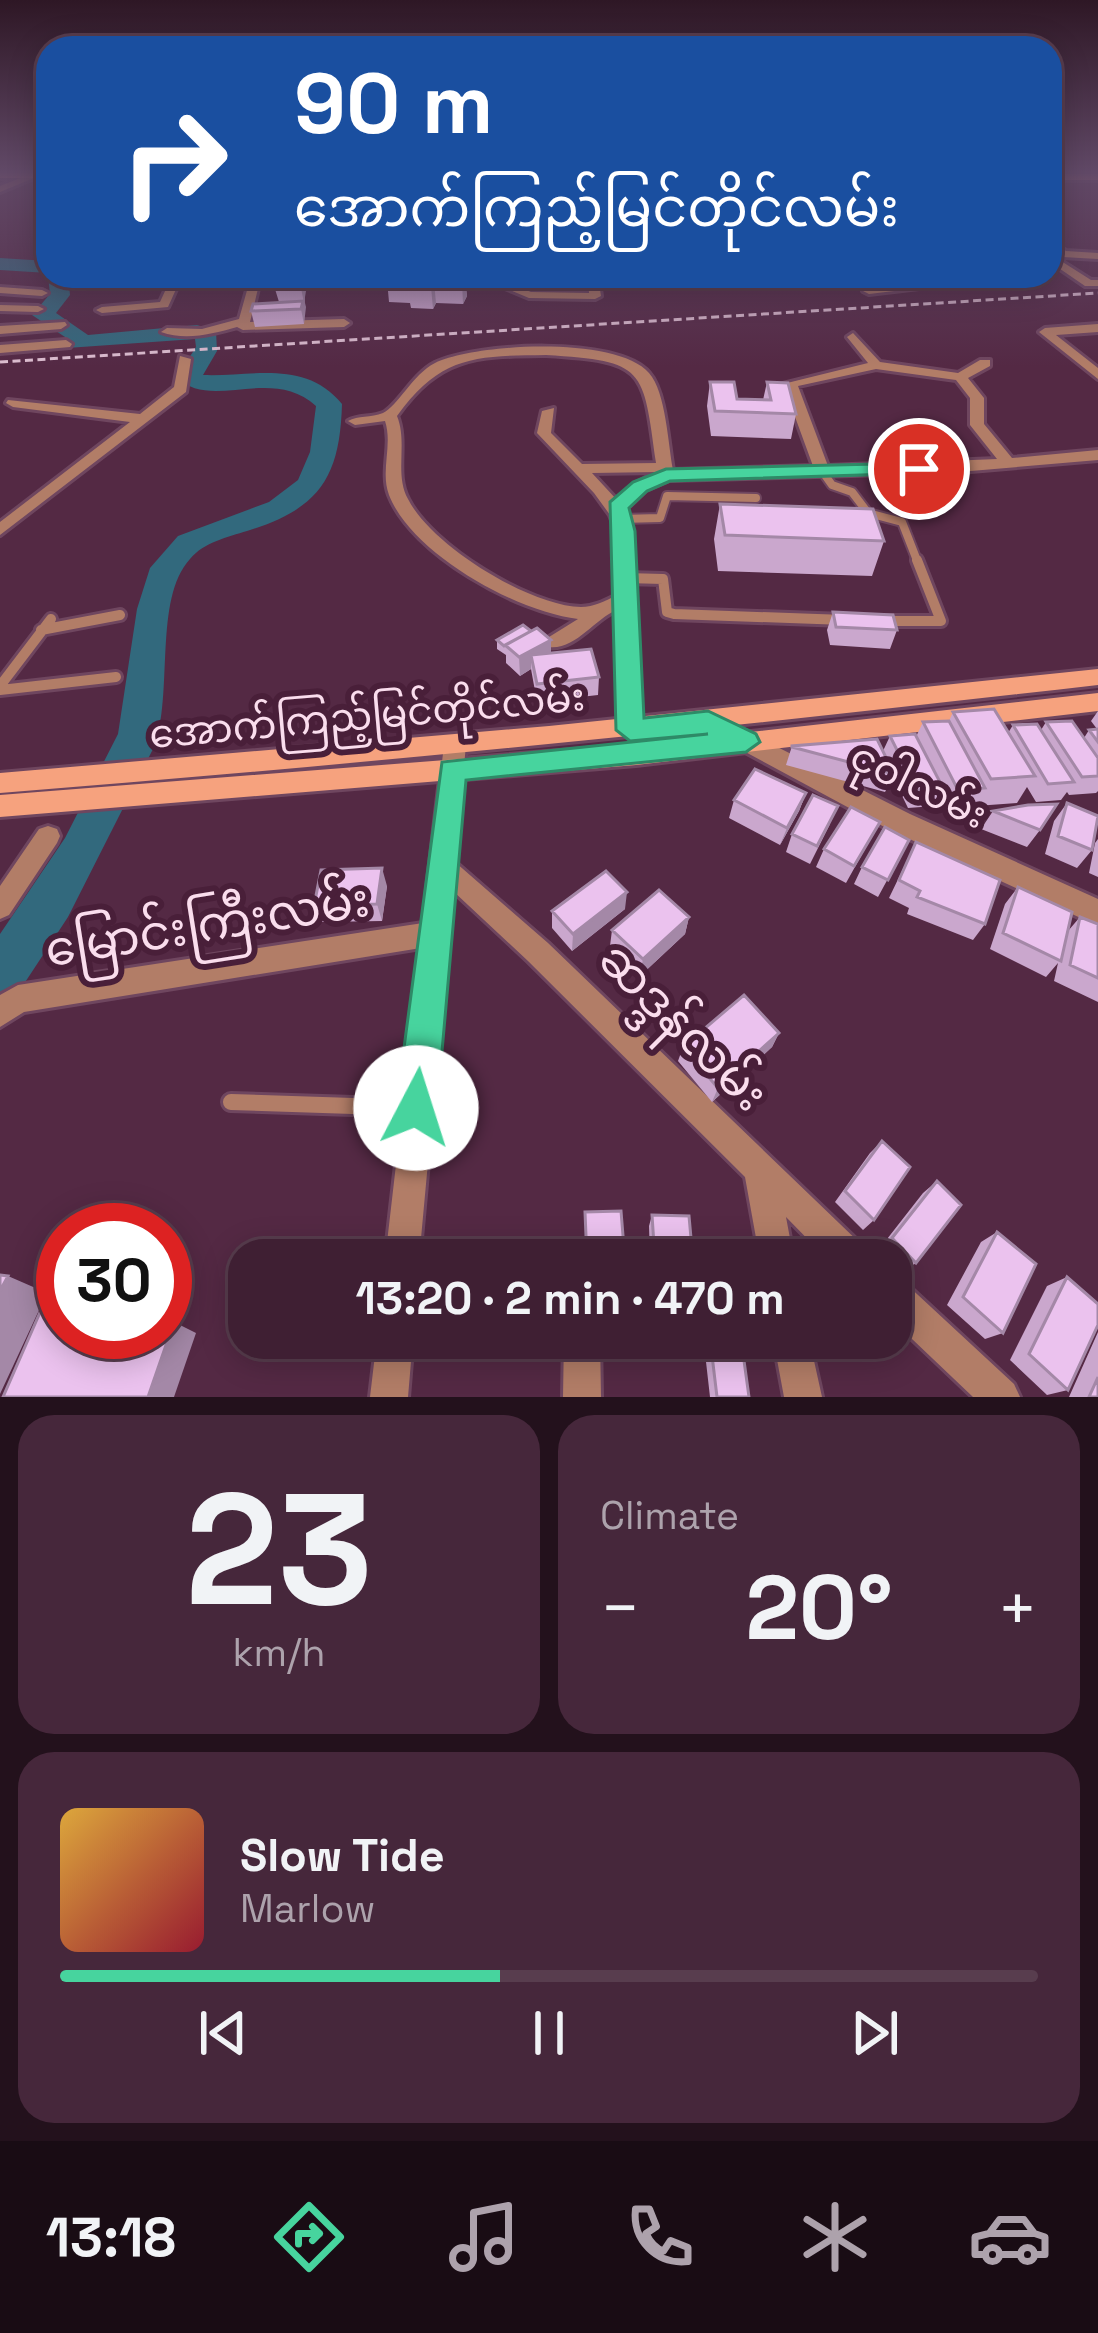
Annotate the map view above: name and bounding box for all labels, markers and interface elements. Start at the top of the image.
text: 90 m [294,50,493,158]
icon: right [96,84,252,240]
text: အောက်ကြည့်မြင်တိုင်လမ်း [294,173,899,242]
pin [868,418,970,520]
icon: arrive [886,436,952,502]
street label: အောက်ကြည့်မြင်တိုင်လမ်း [147,671,587,766]
street label: ငုဝါလမ်း [839,731,995,846]
street label: မြောင်းကြီးလမ်း [40,867,375,988]
street label: ဆဒ္ဒန်လမ်း [579,927,783,1131]
position arrow [353,1045,479,1171]
speed limit sign: 30 [36,1203,192,1359]
text: 13:20 · 2 min · 470 m [355,1270,785,1327]
text: 23 [185,1450,373,1650]
text: Climate [600,1491,739,1540]
text: 20° [745,1550,893,1665]
text: − [600,1566,641,1650]
text: + [997,1566,1038,1650]
text: km/h [233,1628,325,1677]
text: Slow Tide [240,1827,445,1884]
text: Marlow [240,1884,375,1933]
icon: previous [190,2000,256,2066]
icon: pause [516,2000,582,2066]
icon: next [842,2000,908,2066]
icon: directions [267,2195,351,2279]
icon: music [442,2195,526,2279]
icon: phone [618,2195,702,2279]
icon: climate [793,2195,877,2279]
icon: car [968,2195,1052,2279]
text: 13:18 [46,2203,176,2272]

